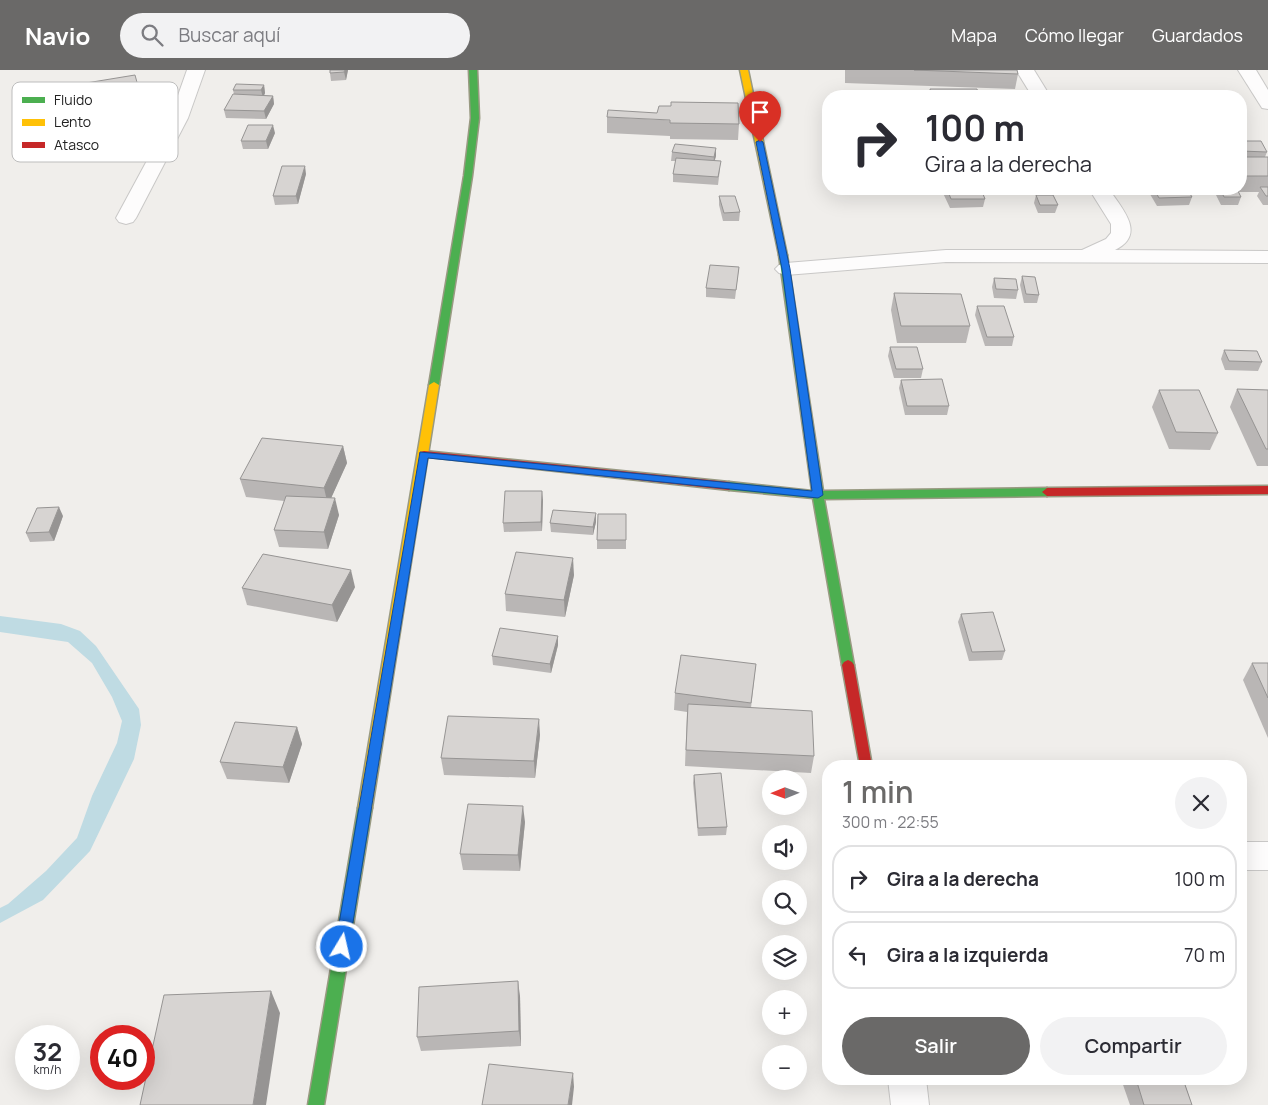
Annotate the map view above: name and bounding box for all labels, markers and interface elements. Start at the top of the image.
search box [120,13,470,58]
text: Navio [25,19,90,52]
icon: search [138,21,166,49]
text: Buscar aquí [178,22,281,48]
text: Mapa [951,23,997,47]
text: Cómo llegar [1025,23,1124,47]
text: Guardados [1152,23,1243,47]
legend [12,82,178,162]
text: Fluido [54,90,92,109]
pin [739,91,781,142]
icon: arrive [746,98,774,126]
text: 100 m [925,104,1025,152]
icon: right [842,110,907,175]
text: Lento [54,112,91,131]
text: Atasco [54,135,99,154]
text: Gira a la derecha [925,149,1092,179]
north arrow [762,770,808,815]
map controls [762,770,807,1090]
text: 1 min [842,771,914,812]
button: close [1175,777,1227,829]
text: 300 m · 22:55 [842,811,939,833]
button: sound [762,825,807,870]
icon: right [844,865,872,893]
text: Gira a la derecha [887,866,1039,892]
text: 100 m [1174,866,1225,892]
button: search [762,880,807,925]
position arrow [315,920,367,972]
button: layers [762,935,807,980]
icon: left [844,941,872,969]
text: Gira a la izquierda [887,942,1048,968]
text: 70 m [1184,942,1225,968]
button: + [762,990,807,1035]
button: Salir [842,1017,1030,1075]
button: Compartir [1040,1017,1227,1075]
speed limit sign: 40 [90,1025,155,1090]
text: 32 [33,1034,62,1069]
button: − [762,1045,807,1090]
text: km/h [34,1061,61,1078]

